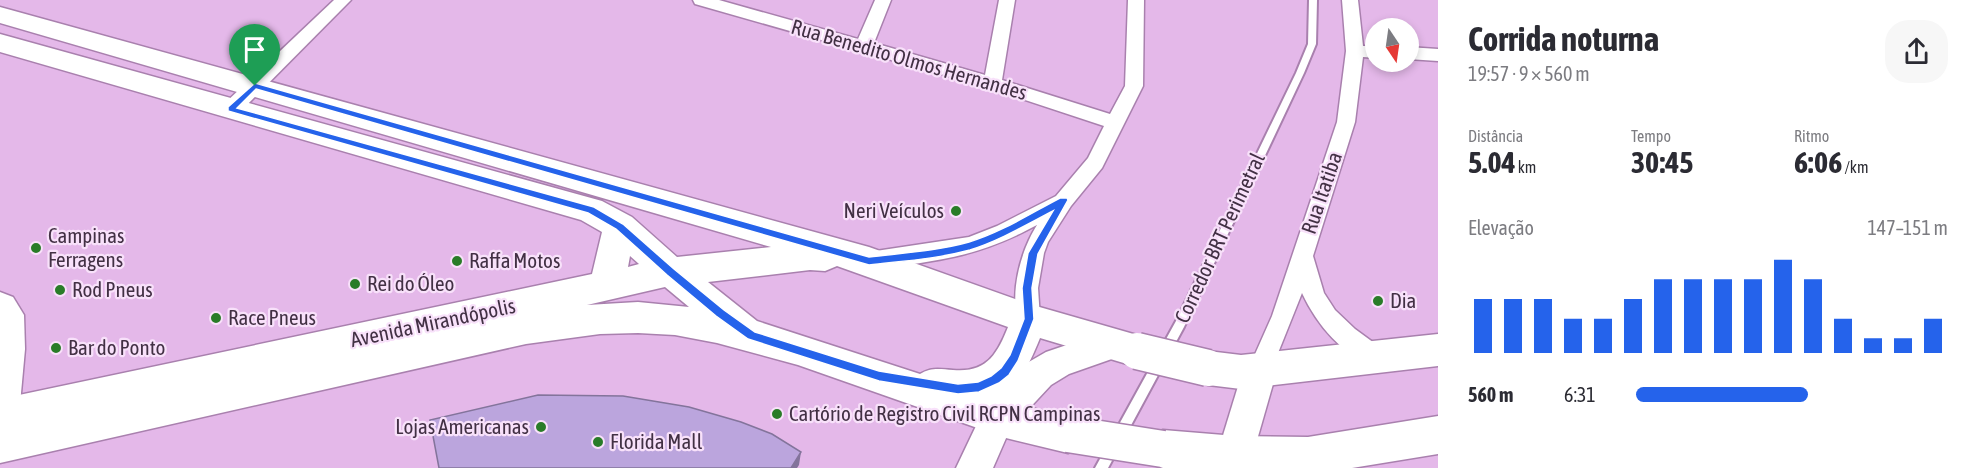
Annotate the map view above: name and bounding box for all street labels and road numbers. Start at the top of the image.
street label: Rua Benedito Olmos Hernandes [789,14,1030,104]
street label: Corredor BRT Perimetral [1169,148,1269,326]
street label: Rua Itatiba [1296,149,1346,237]
street label: Avenida Mirandópolis [348,293,517,351]

